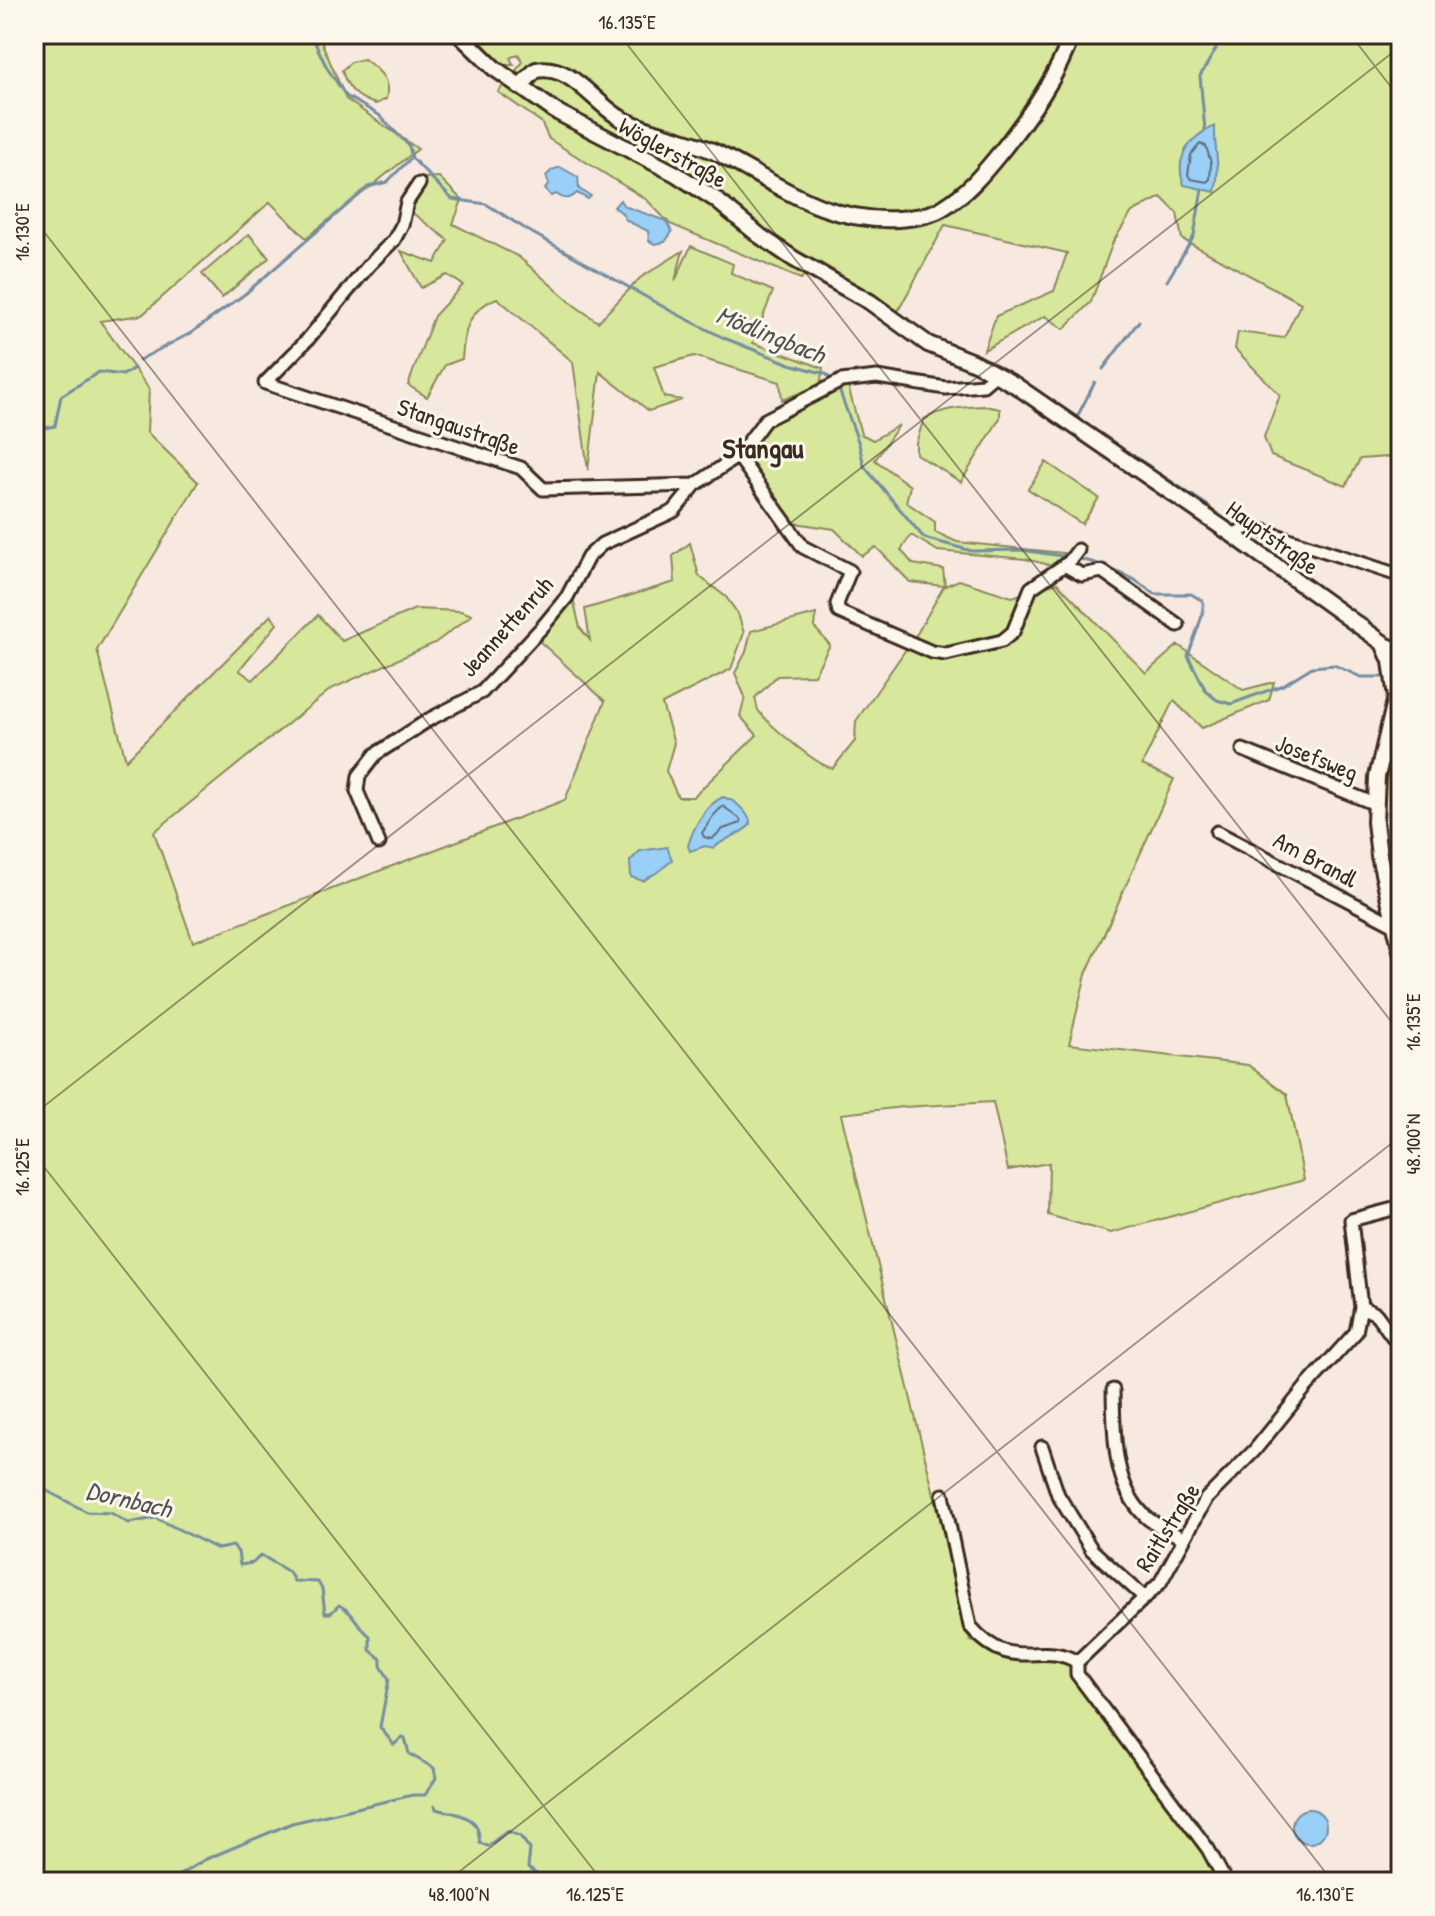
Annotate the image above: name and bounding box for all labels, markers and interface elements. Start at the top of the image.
text: 16.135°E [598,8,656,35]
street label: Wöglerstraße [613,109,733,195]
text: 16.130°E [8,203,35,261]
water label: Mödlingbach [711,296,832,373]
street label: Stangaustraße [393,390,525,462]
district label: Stangau [723,429,804,468]
street label: Hauptstraße [1220,493,1326,582]
street label: Jeannettenruh [452,569,560,683]
street label: Josefsweg [1271,726,1363,788]
street label: Am Brandl [1268,824,1364,895]
text: 16.135°E [1399,993,1426,1051]
text: 48.100°N [1399,1114,1426,1174]
text: 16.125°E [8,1138,35,1196]
water label: Dornbach [83,1472,177,1526]
street label: Raitlstraße [1127,1476,1207,1577]
text: 48.100°N [429,1880,489,1907]
text: 16.125°E [566,1880,624,1907]
text: 16.130°E [1296,1880,1354,1907]

